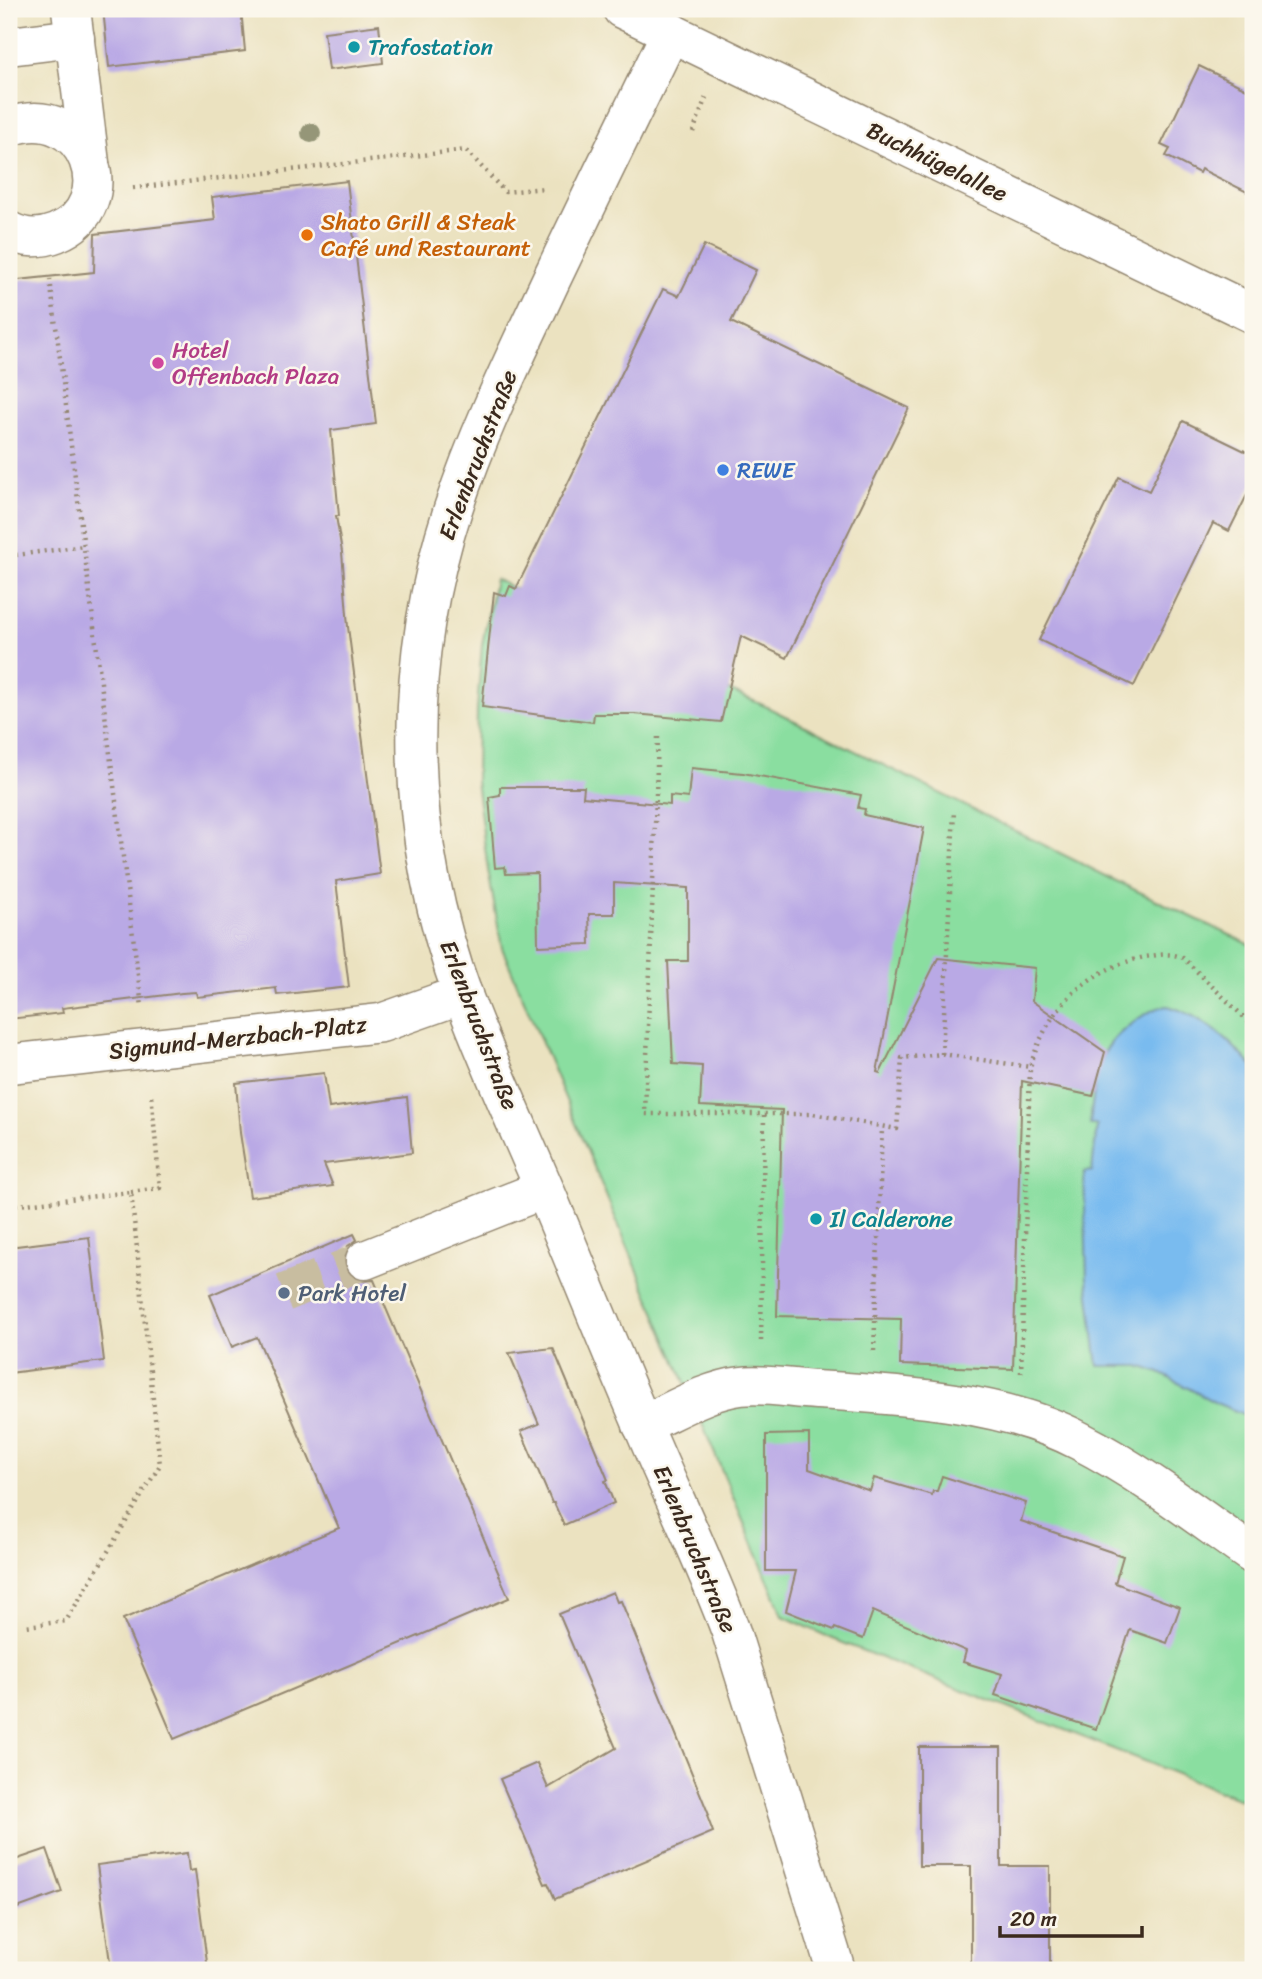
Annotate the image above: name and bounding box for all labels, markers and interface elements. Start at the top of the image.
place label: Trafostation [368,27,493,68]
marker: Trafostation [346,39,362,55]
street label: Buchhügelallee [859,110,1015,214]
place label: Shato Grill & Steak Café und Restaurant [321,202,531,269]
marker: Shato Grill & Steak Café und Restaurant [299,227,315,243]
place label: Hotel Offenbach Plaza [172,330,339,397]
marker: Hotel Offenbach Plaza [150,355,166,371]
street label: Erlenbruchstraße [427,364,529,546]
place label: REWE [737,450,796,491]
marker: REWE [715,462,731,478]
street label: Erlenbruchstraße [428,934,530,1116]
street label: Sigmund-Merzbach-Platz [107,1004,369,1072]
place label: Il Calderone [829,1199,953,1240]
marker: Il Calderone [808,1211,824,1227]
place label: Park Hotel [298,1273,406,1314]
marker: Park Hotel [276,1285,292,1301]
street label: Erlenbruchstraße [641,1458,749,1640]
scale bar [1000,1895,1141,1939]
text: 20 m [1010,1900,1057,1938]

